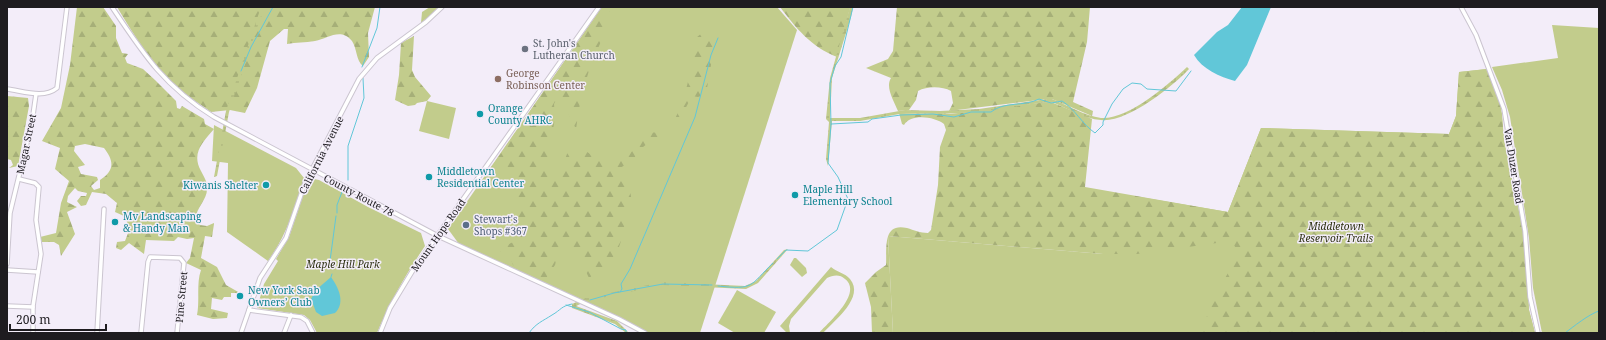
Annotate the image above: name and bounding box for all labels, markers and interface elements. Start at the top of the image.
place label: St. John's Lutheran Church [533,36,615,62]
marker: St. John's Lutheran Church [520,44,530,54]
place label: George Robinson Center [506,66,585,92]
marker: George Robinson Center [493,74,503,84]
place label: Orange County AHRC [488,101,552,127]
marker: Orange County AHRC [475,109,485,119]
street label: Magar Street [13,112,39,175]
street label: California Avenue [295,114,347,196]
street label: Van Duzer Road [1501,127,1527,205]
place label: Middletown Residential Center [437,164,524,190]
street label: County Route 78 [321,171,397,220]
marker: Middletown Residential Center [424,172,434,182]
place label: Kiwanis Shelter [183,178,258,192]
marker: Kiwanis Shelter [261,180,271,190]
place label: Maple Hill Elementary School [803,182,892,208]
marker: Maple Hill Elementary School [790,190,800,200]
street label: Mount Hope Road [408,196,468,274]
place label: Mv Landscaping & Handy Man [123,209,202,235]
place label: Stewart's Shops #367 [474,212,528,238]
marker: Mv Landscaping & Handy Man [110,217,120,227]
park label: Middletown Reservoir Trails [1298,219,1374,245]
marker: Stewart's Shops #367 [461,220,471,230]
park label: Maple Hill Park [305,257,380,271]
street label: Pine Street [172,270,190,323]
place label: New York Saab Owners’ Club [248,283,320,309]
marker: New York Saab Owners’ Club [235,291,245,301]
scale bar [10,306,106,332]
text: 200 m [16,311,51,328]

